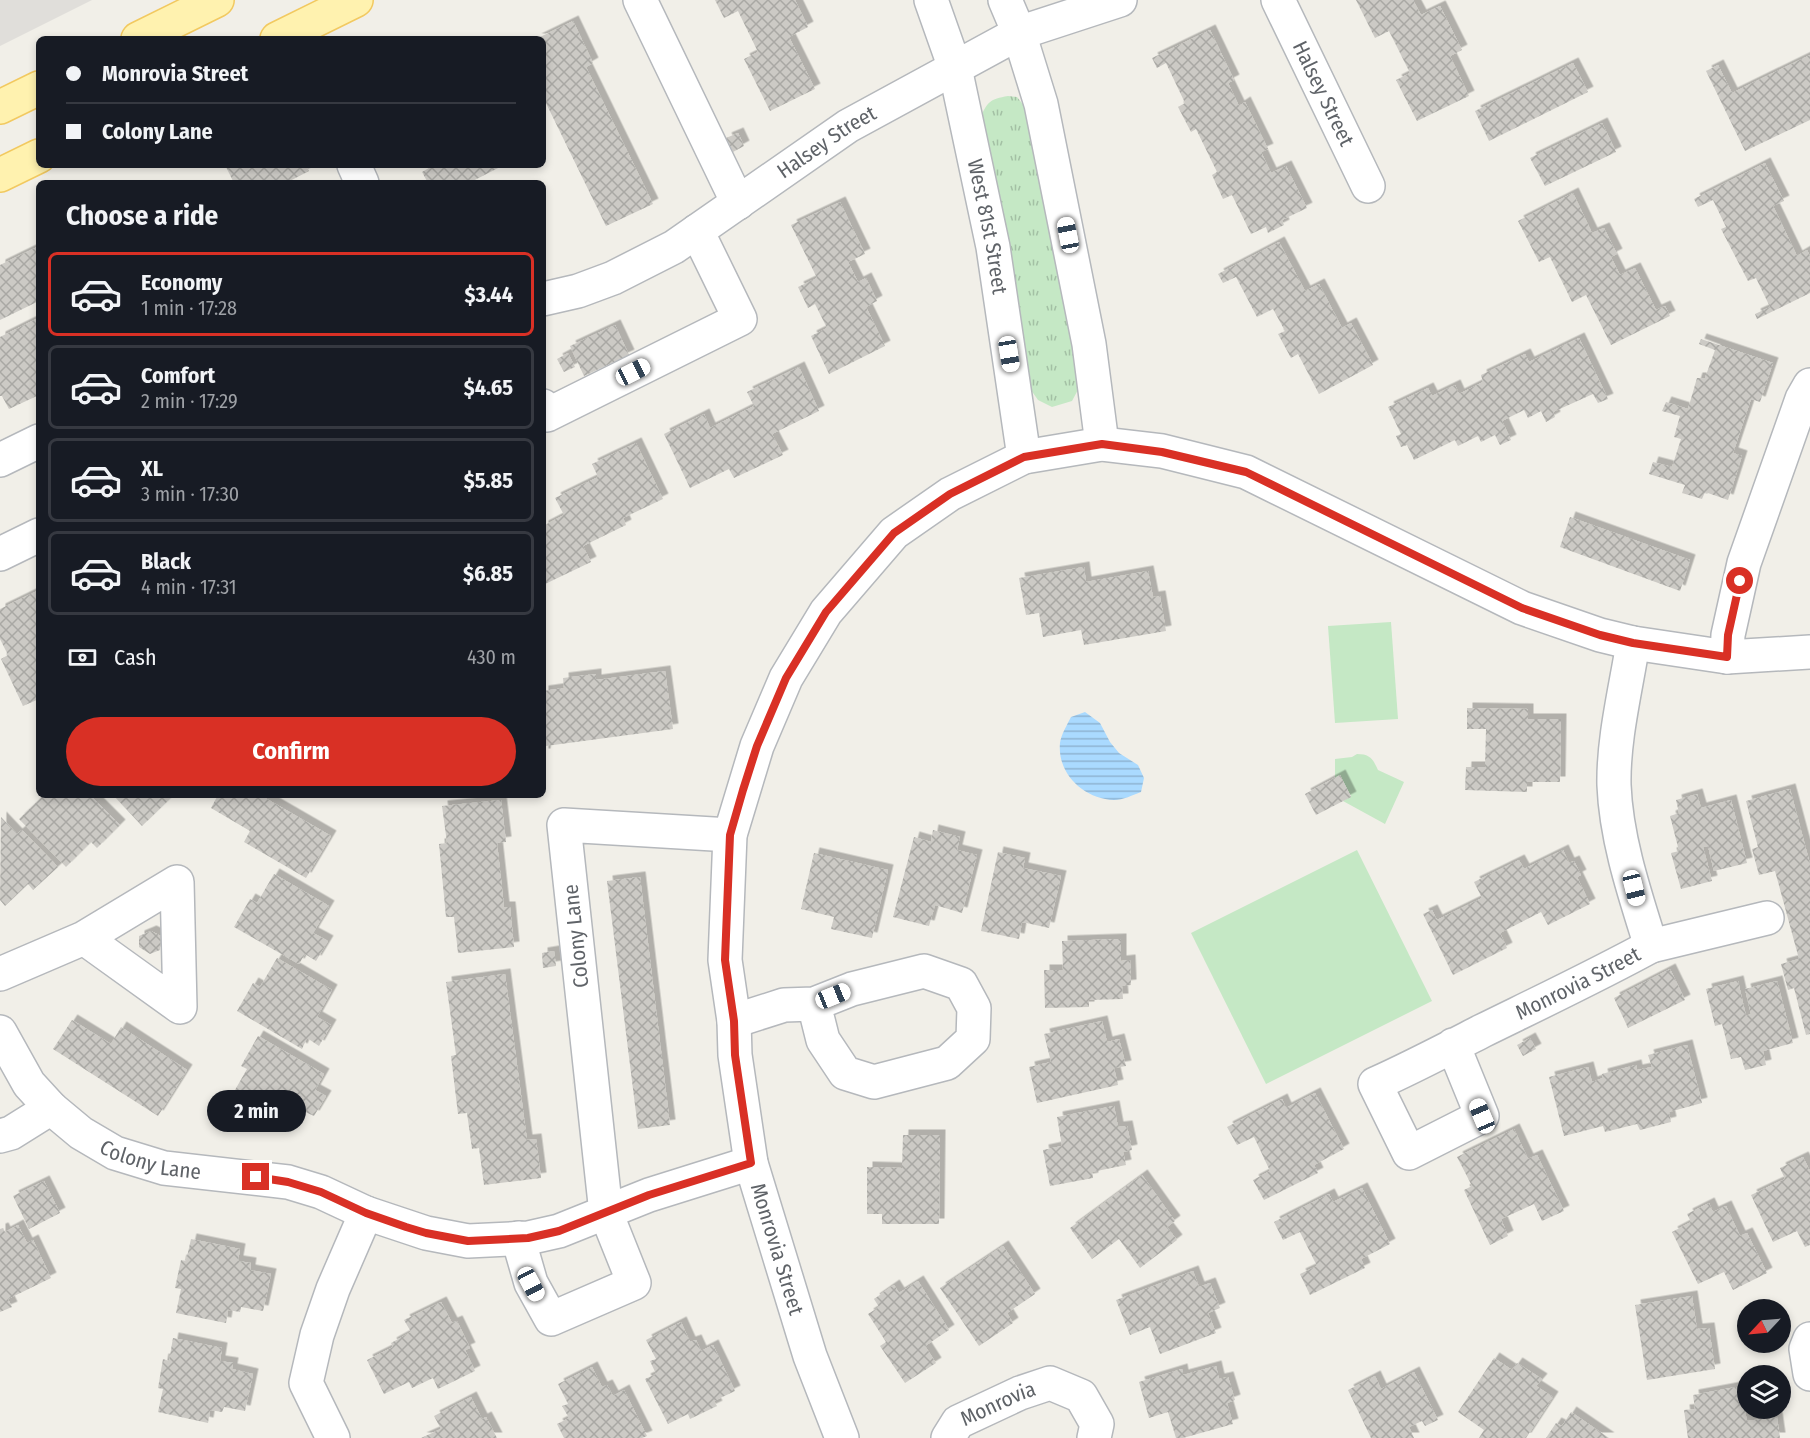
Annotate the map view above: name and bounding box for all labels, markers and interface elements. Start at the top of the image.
street label: Halsey Street [1287,37,1360,151]
text: Monrovia Street [102,60,248,87]
street label: Halsey Street [772,100,881,184]
text: Colony Lane [102,118,213,145]
street label: West 81st Street [962,156,1013,296]
text: Choose a ride [66,200,218,232]
car [1056,216,1080,254]
icon: car [69,267,123,321]
text: Economy [141,269,222,296]
text: $3.44 [464,281,513,308]
text: 1 min · 17:28 [141,296,237,320]
car [997,335,1021,373]
car [613,356,653,388]
icon: car [69,360,123,414]
text: Comfort [141,362,215,389]
text: $4.65 [464,374,513,401]
text: 2 min · 17:29 [141,389,238,413]
icon: car [69,453,123,507]
text: XL [141,455,163,482]
text: $5.85 [464,467,513,494]
text: 3 min · 17:30 [141,482,239,506]
icon: car [69,546,123,600]
text: Black [141,548,191,575]
text: $6.85 [463,560,513,587]
route start [1726,567,1753,594]
text: 4 min · 17:31 [141,575,237,599]
icon: cash [66,641,99,674]
text: Cash [114,644,157,671]
text: 430 m [467,645,516,669]
button: Confirm [66,717,516,786]
car [1621,868,1647,908]
street label: Colony Lane [558,883,594,989]
street label: Monrovia Street [1511,941,1645,1026]
car [813,981,853,1011]
callout: 2 min [206,1090,306,1132]
car [1467,1096,1497,1136]
text: 2 min [234,1099,279,1123]
street label: Colony Lane [95,1134,202,1185]
route end [242,1163,269,1190]
street label: Monrovia Street [745,1180,809,1318]
car [515,1264,547,1304]
north arrow [1737,1299,1791,1353]
map controls [1737,1299,1791,1419]
button: layers [1737,1365,1791,1419]
street label: Monrovia [956,1376,1039,1432]

